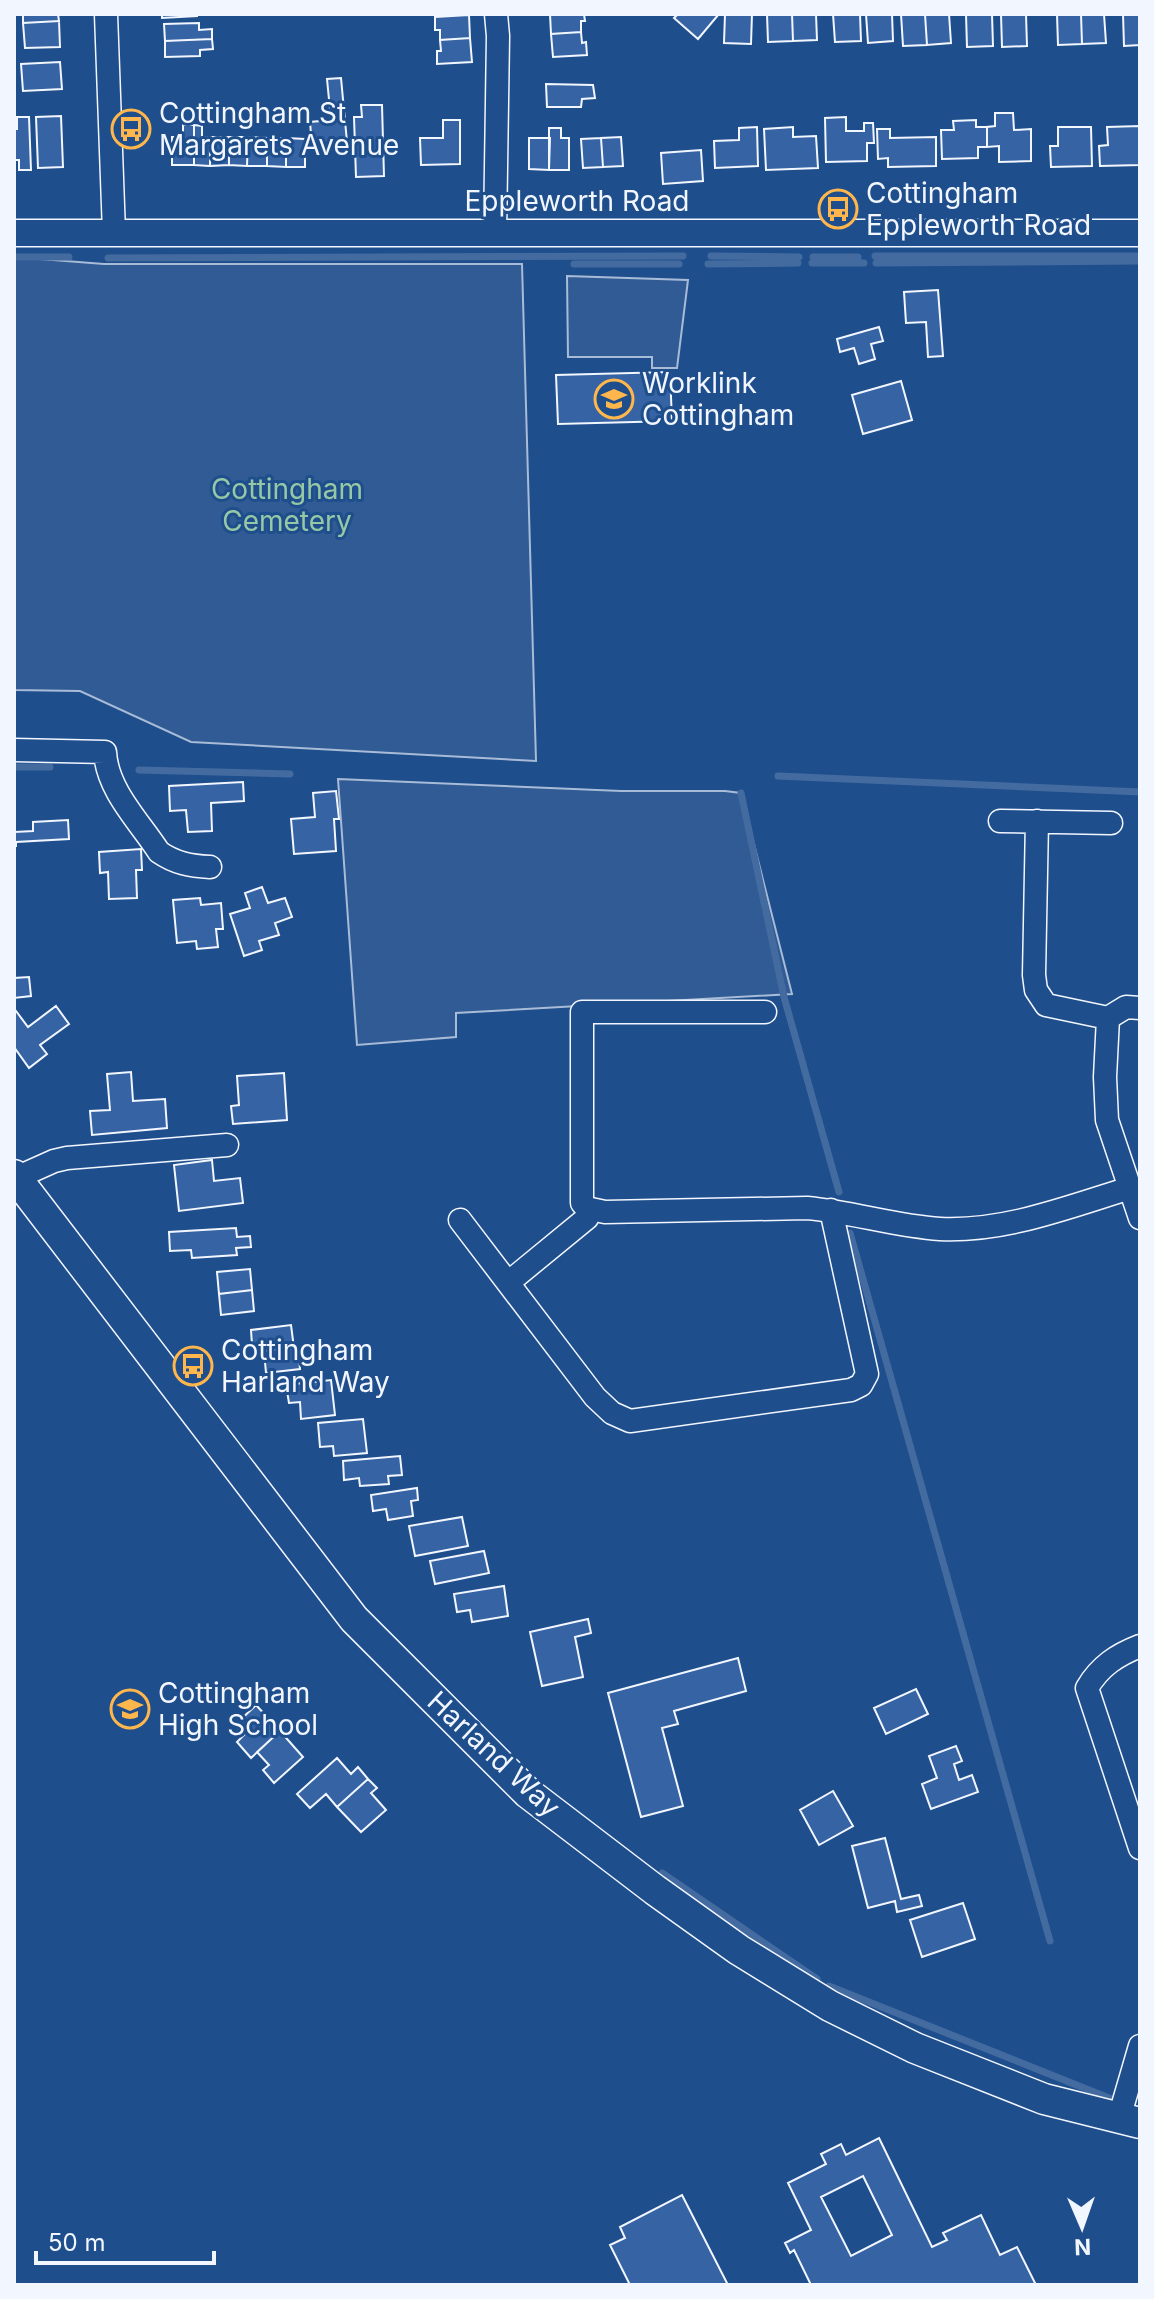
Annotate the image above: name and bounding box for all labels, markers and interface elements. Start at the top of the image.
place label: Cottingham St Margarets Avenue [159,96,399,162]
bus stop icon: Cottingham St Margarets Avenue [110,108,152,150]
place label: Cottingham Eppleworth Road [866,176,1091,242]
street label: Eppleworth Road [464,184,690,218]
bus stop icon: Cottingham Eppleworth Road [817,188,859,230]
place label: Worklink Cottingham [642,366,794,432]
school or university icon: Worklink Cottingham [593,378,635,420]
park label: Cottingham Cemetery [211,472,363,538]
place label: Cottingham Harland Way [221,1333,390,1399]
bus stop icon: Cottingham Harland Way [172,1345,214,1387]
place label: Cottingham High School [158,1676,318,1742]
street label: Harland Way [421,1684,567,1824]
school or university icon: Cottingham High School [109,1688,151,1730]
north arrow [1042,2187,1122,2267]
scale bar [36,2215,214,2265]
text: 50 m [48,2228,106,2257]
text: N [1074,2234,1092,2260]

